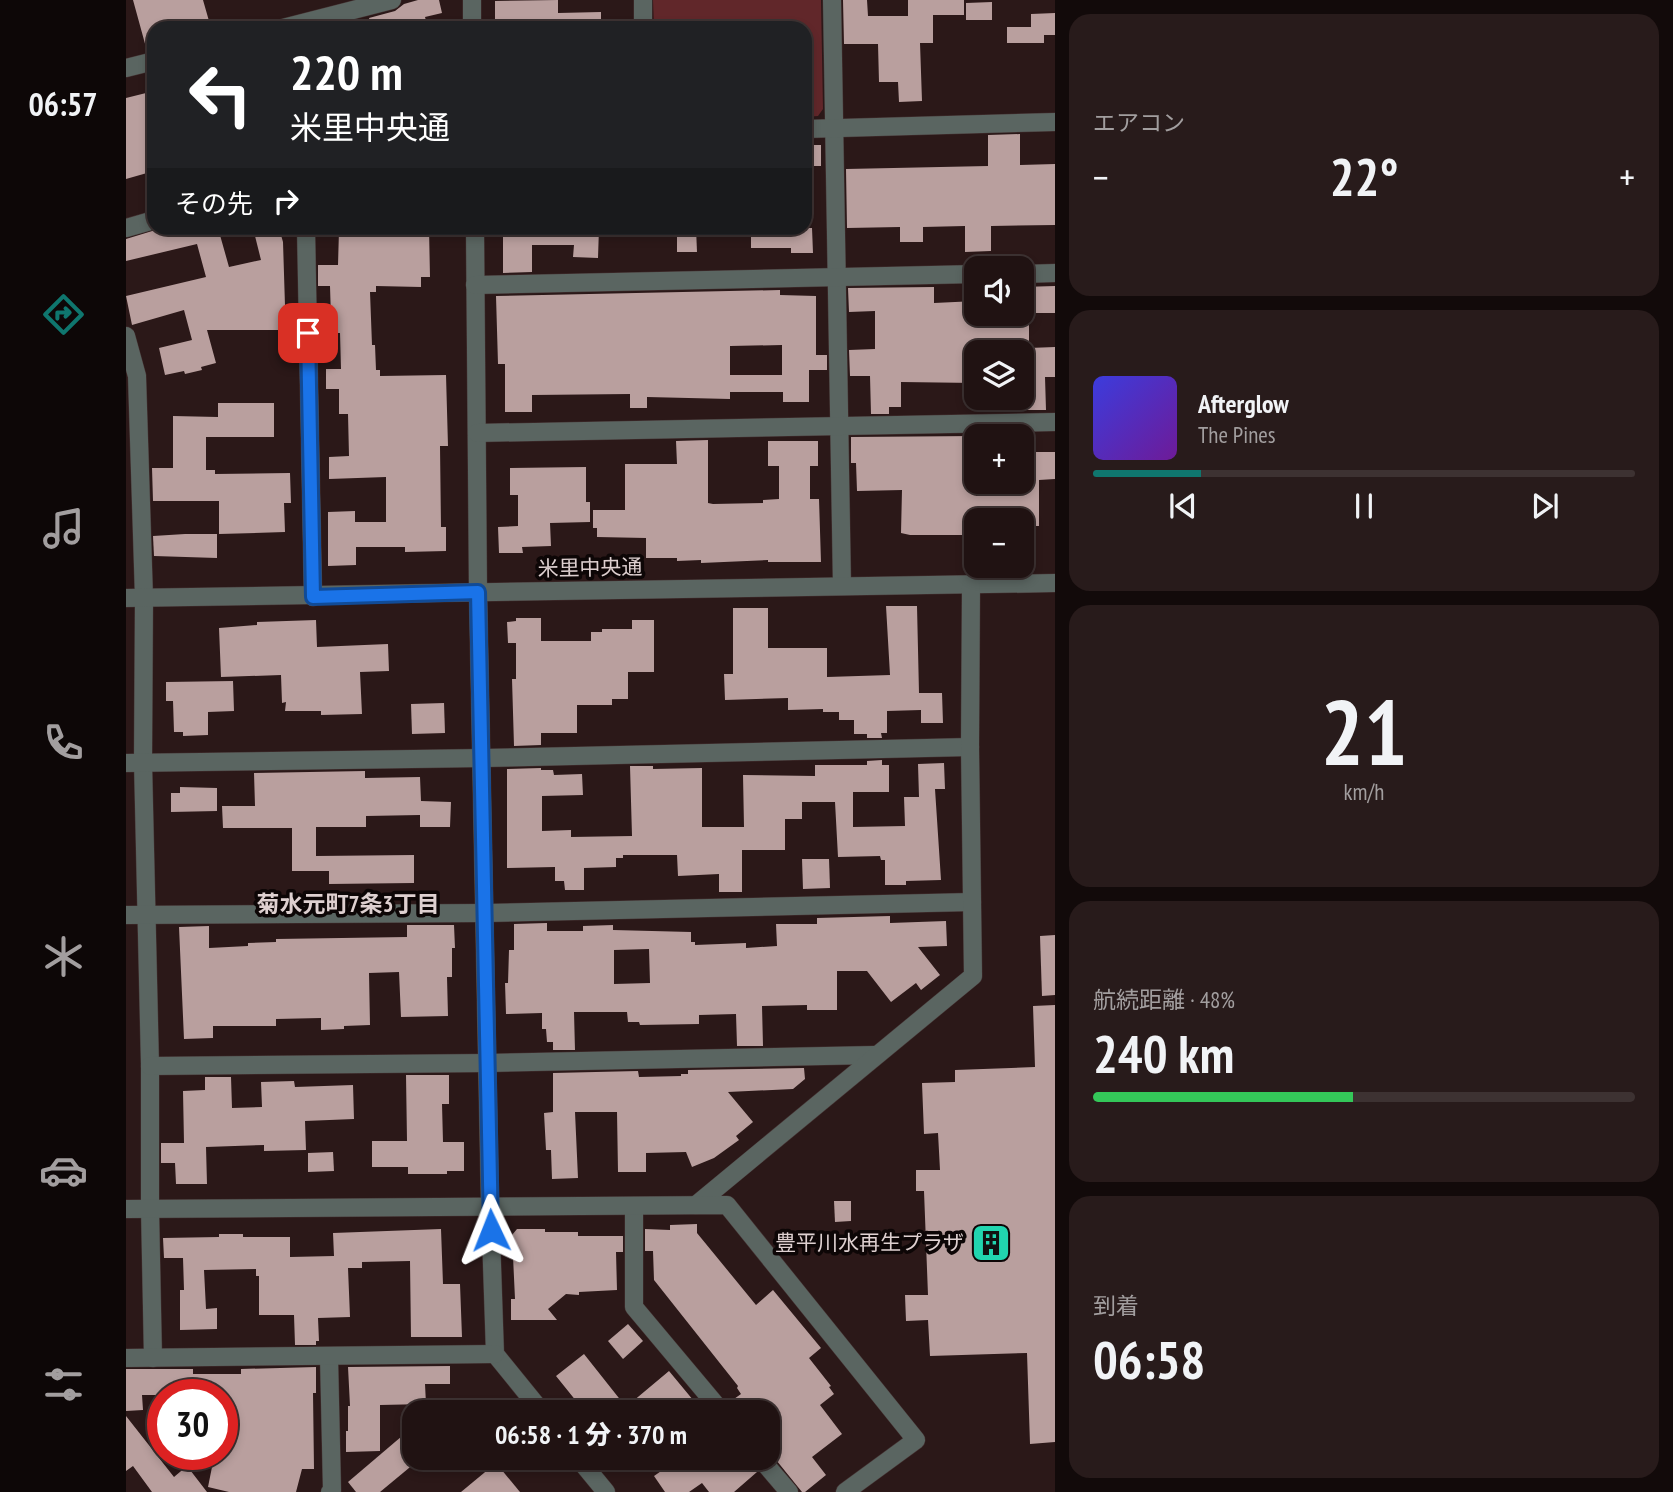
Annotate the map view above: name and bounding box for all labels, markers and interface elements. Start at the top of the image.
text: 220 m [290,40,403,104]
icon: left [175,49,266,140]
text: 06:57 [28,83,98,125]
text: 米里中央通 [290,106,450,148]
text: エアコン [1093,108,1185,137]
text: 22° [1330,143,1398,210]
text: − [1093,152,1109,201]
text: + [1619,152,1635,201]
icon: right [267,182,305,220]
text: その先 [175,187,253,220]
map controls [964,256,1034,578]
button: sound [964,256,1034,326]
icon: directions [39,290,88,339]
pin [278,303,338,363]
icon: arrive [289,314,327,352]
button: layers [964,340,1034,410]
text: Afterglow [1198,387,1289,420]
text: The Pines [1198,420,1276,449]
button: + [964,424,1034,494]
icon: previous [1164,487,1202,525]
icon: pause [1345,487,1383,525]
icon: next [1526,487,1564,525]
icon: music [39,504,88,553]
button: − [964,508,1034,578]
street label: 米里中央通 [537,553,643,582]
text: 21 [1321,672,1408,790]
icon: phone [39,718,88,767]
text: km/h [1344,777,1384,806]
district label: 菊水元町7条3丁目 [257,889,440,918]
icon: climate [39,932,88,981]
text: 航続距離 · 48% [1093,985,1235,1014]
text: 240 km [1093,1020,1234,1087]
icon: car [39,1146,88,1195]
position arrow [454,1193,528,1267]
building icon: 豊平川水再生プラザ [970,1222,1012,1264]
place label: 豊平川水再生プラザ [775,1229,964,1256]
text: 到着 [1093,1291,1139,1320]
text: 06:58 [1093,1326,1205,1393]
icon: filters [39,1360,88,1409]
speed limit sign: 30 [147,1379,238,1470]
text: 06:58 · 1 分 · 370 m [495,1418,687,1451]

